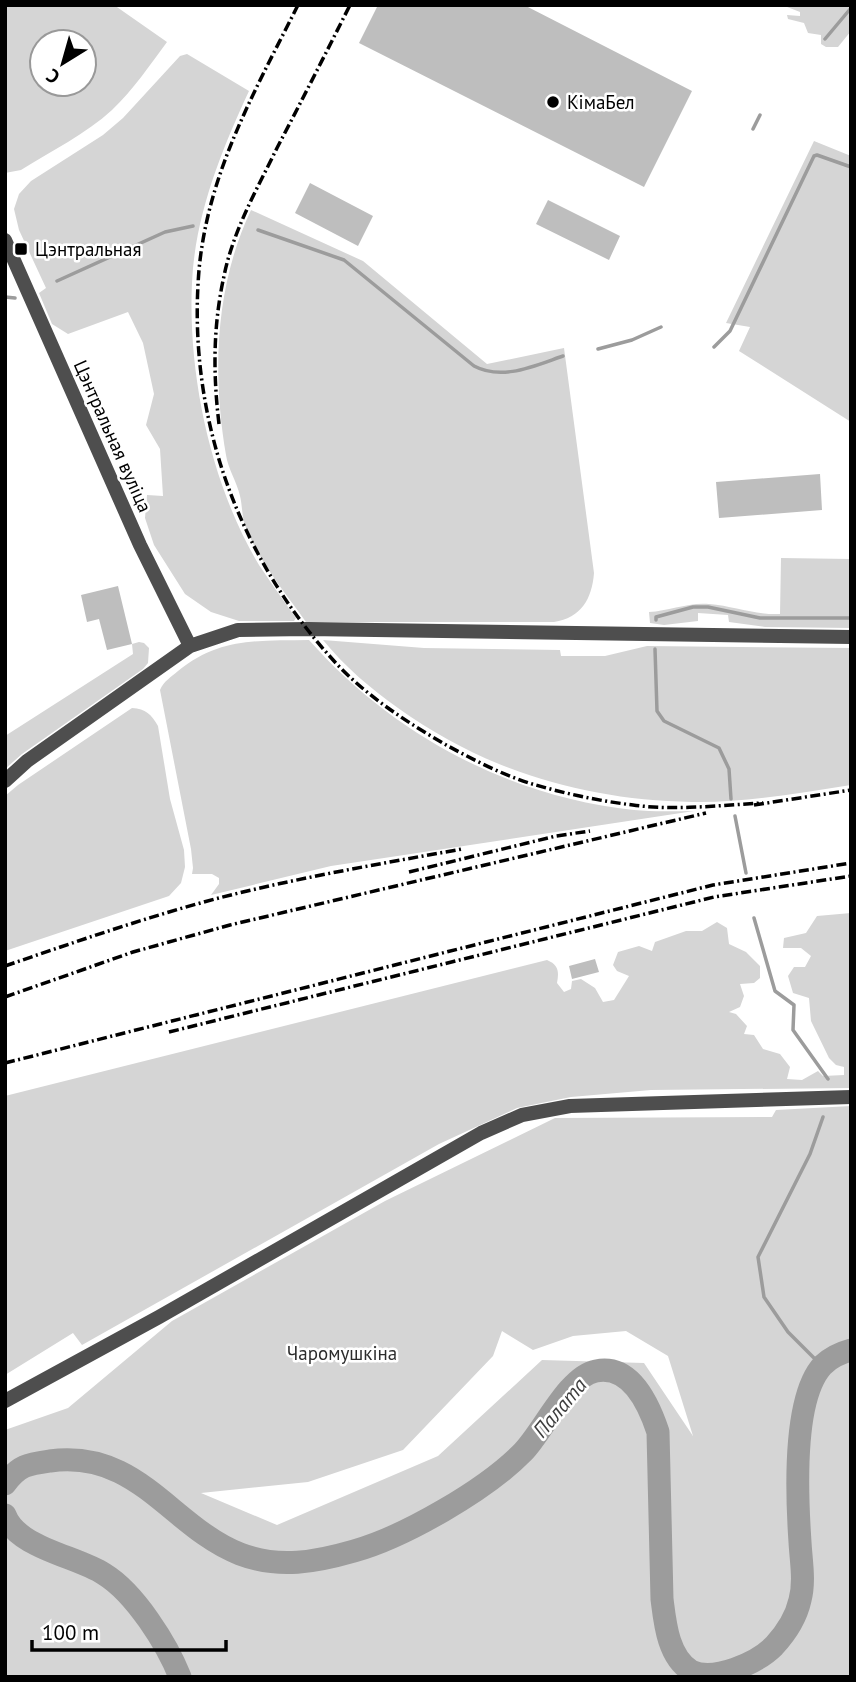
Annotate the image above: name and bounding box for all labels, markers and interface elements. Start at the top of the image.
north arrow [28,28,98,98]
text: С [41,64,64,89]
place label: КімаБел [567,90,635,114]
marker: КімаБел [545,94,561,110]
place label: Цэнтральная [35,237,142,261]
marker: Цэнтральная [13,241,29,257]
street label: Цэнтральная вуліца [69,356,157,516]
park label: Чаромушкіна [287,1341,397,1365]
water label: Палата [527,1372,593,1443]
scale bar [32,1608,226,1652]
text: 100 m [42,1619,99,1646]

